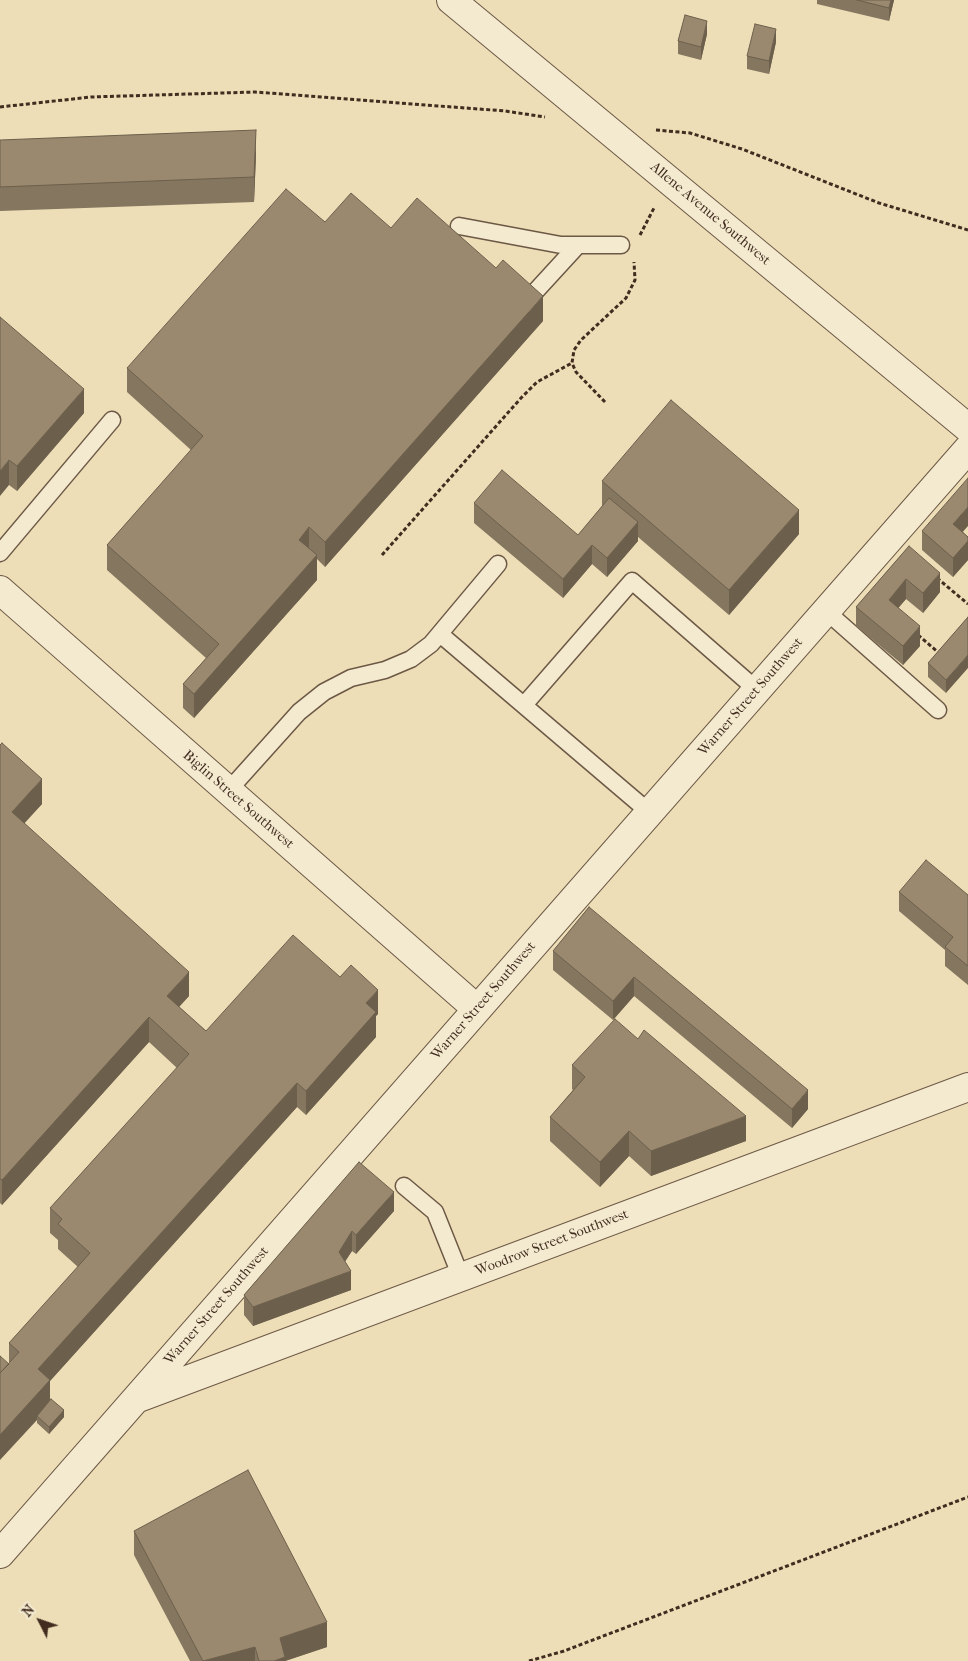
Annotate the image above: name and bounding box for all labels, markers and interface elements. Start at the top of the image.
street label: Allene Avenue Southwest [646,159,774,269]
street label: Warner Street Southwest [695,635,807,759]
street label: Biglin Street Southwest [179,747,297,853]
street label: Warner Street Southwest [428,939,540,1063]
street label: Woodrow Street Southwest [473,1206,631,1280]
street label: Warner Street Southwest [161,1244,273,1368]
north arrow [15,1596,65,1646]
text: N [18,1601,38,1620]

